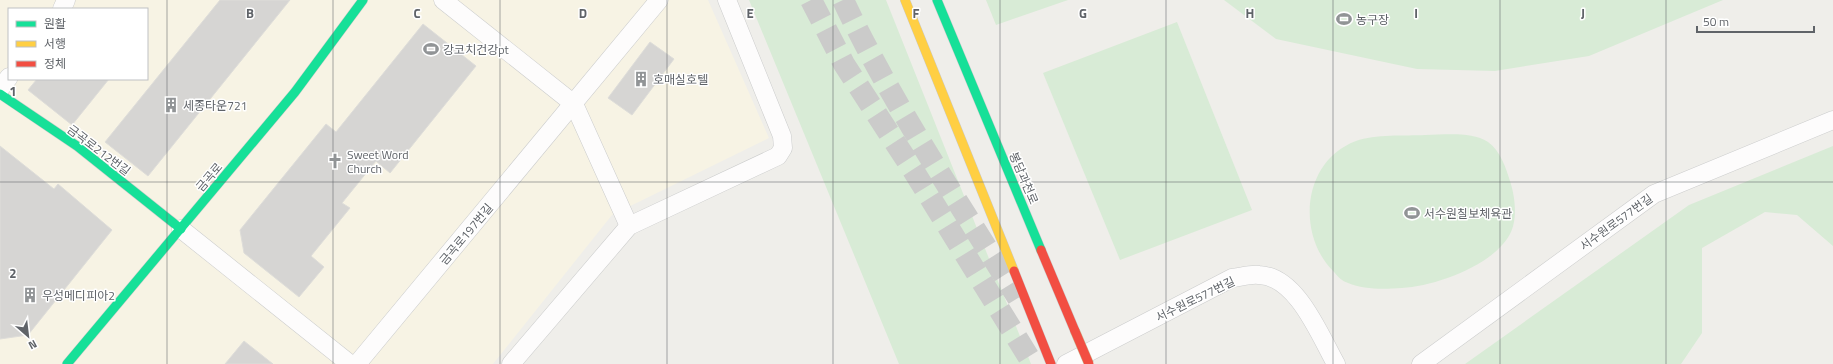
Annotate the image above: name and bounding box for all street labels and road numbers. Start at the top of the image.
street label: 금곡로212번길 [63,120,135,180]
street label: 봉담과천로 [1004,149,1044,207]
street label: 금곡로 [191,158,227,196]
street label: 서수원로577번길 [1575,189,1657,255]
street label: 금곡로197번길 [434,199,498,269]
street label: 서수원로577번길 [1152,272,1238,326]

